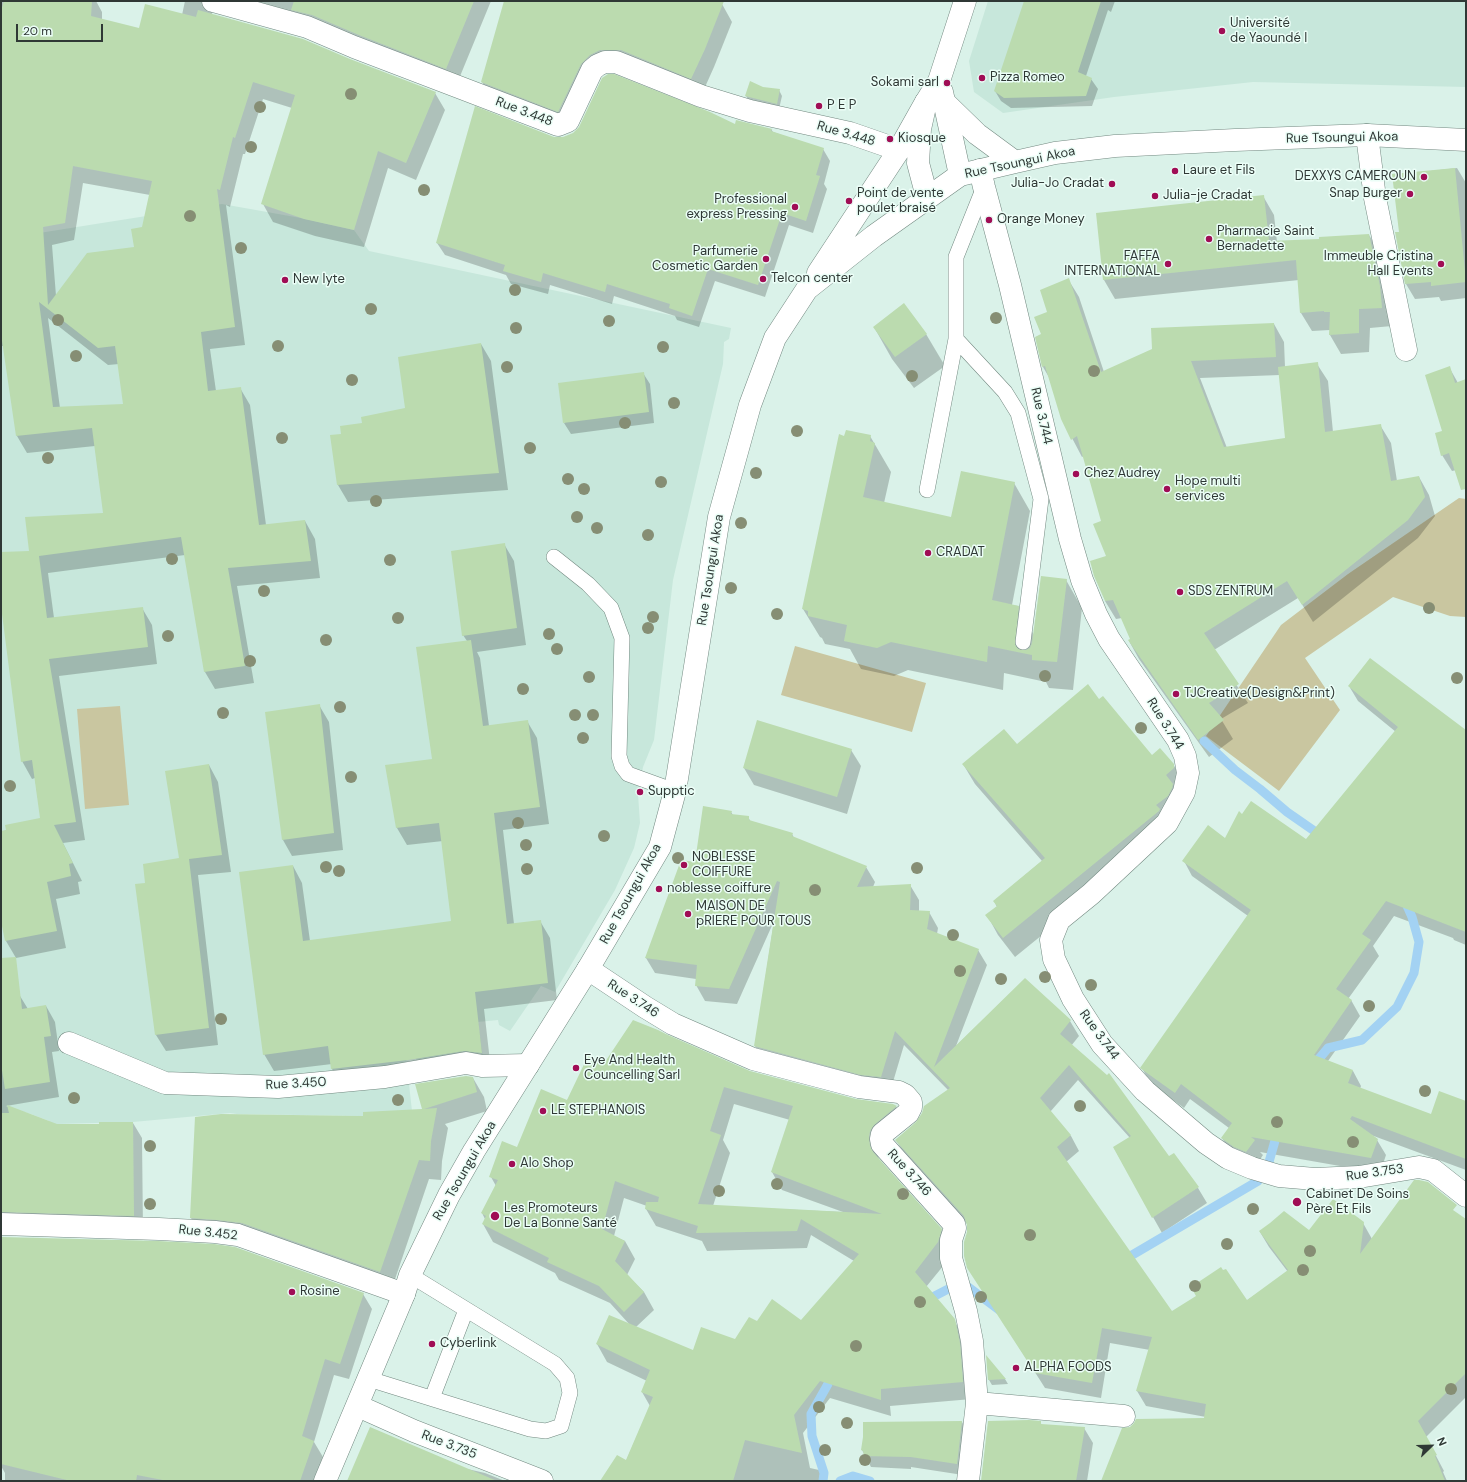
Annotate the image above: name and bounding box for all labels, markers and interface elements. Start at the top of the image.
scale bar [18,16,105,42]
place label: Université de Yaoundé I [1230,16,1307,47]
text: 20 m [23,23,52,39]
marker: Université de Yaoundé I [1217,26,1227,36]
place label: Pizza Romeo [990,70,1065,86]
marker: Pizza Romeo [977,73,987,83]
place label: Sokami sarl [871,75,939,91]
marker: Sokami sarl [942,78,952,88]
street label: Rue 3.448 [493,94,555,130]
place label: P E P [827,98,856,114]
marker: P E P [814,101,824,111]
street label: Rue 3.448 [815,118,877,150]
street label: Rue Tsoungui Akoa [1286,129,1398,147]
place label: Kiosque [898,131,946,147]
marker: Kiosque [885,134,895,144]
street label: Rue Tsoungui Akoa [963,144,1077,182]
place label: Laure et Fils [1183,163,1255,179]
marker: Laure et Fils [1170,166,1180,176]
place label: DEXXYS CAMEROUN [1295,169,1416,185]
marker: DEXXYS CAMEROUN [1419,172,1429,182]
place label: Julia-Jo Cradat [1011,176,1104,192]
marker: Julia-Jo Cradat [1107,179,1117,189]
place label: Point de vente poulet braisé [857,186,944,217]
place label: Snap Burger [1329,186,1402,202]
place label: Julia-je Cradat [1163,188,1252,204]
marker: Snap Burger [1405,189,1415,199]
marker: Julia-je Cradat [1150,191,1160,201]
place label: Professional express Pressing [686,192,787,223]
marker: Point de vente poulet braisé [844,196,854,206]
marker: Professional express Pressing [790,202,800,212]
place label: Orange Money [997,212,1085,228]
marker: Orange Money [984,215,994,225]
place label: Pharmacie Saint Bernadette [1217,224,1314,255]
marker: Pharmacie Saint Bernadette [1204,234,1214,244]
place label: Parfumerie Cosmetic Garden [652,244,758,275]
place label: FAFFA INTERNATIONAL [1064,249,1160,280]
place label: Immeuble Cristina Hall Events [1324,249,1433,280]
marker: Parfumerie Cosmetic Garden [761,254,771,264]
marker: FAFFA INTERNATIONAL [1163,259,1173,269]
marker: Immeuble Cristina Hall Events [1436,259,1446,269]
place label: Telcon center [771,271,853,287]
place label: New lyte [293,272,345,288]
marker: Telcon center [758,274,768,284]
marker: New lyte [280,275,290,285]
street label: Rue 3.744 [1027,386,1055,446]
place label: Chez Audrey [1084,466,1161,482]
marker: Chez Audrey [1071,469,1081,479]
place label: Hope multi services [1175,474,1241,505]
marker: Hope multi services [1162,484,1172,494]
street label: Rue Tsoungui Akoa [695,513,727,627]
place label: CRADAT [936,545,985,561]
marker: CRADAT [923,548,933,558]
place label: SDS ZENTRUM [1188,584,1273,600]
marker: SDS ZENTRUM [1175,587,1185,597]
place label: TJCreative(Design&Print) [1184,686,1335,702]
marker: TJCreative(Design&Print) [1171,689,1181,699]
street label: Rue 3.744 [1143,695,1187,753]
place label: Supptic [648,784,695,800]
marker: Supptic [635,787,645,797]
street label: Rue Tsoungui Akoa [597,841,665,947]
place label: NOBLESSE COIFFURE [692,850,756,881]
marker: NOBLESSE COIFFURE [679,860,689,870]
place label: noblesse coiffure [667,881,771,897]
marker: noblesse coiffure [654,884,664,894]
place label: MAISON DE pRIERE POUR TOUS [696,899,811,930]
marker: MAISON DE pRIERE POUR TOUS [683,909,693,919]
street label: Rue 3.746 [604,977,662,1021]
street label: Rue 3.744 [1076,1007,1122,1063]
place label: Eye And Health Councelling Sarl [584,1053,680,1084]
marker: Eye And Health Councelling Sarl [571,1063,581,1073]
street label: Rue 3.450 [265,1075,327,1093]
place label: LE STEPHANOIS [551,1103,645,1119]
marker: LE STEPHANOIS [538,1106,548,1116]
street label: Rue Tsoungui Akoa [430,1118,500,1224]
street label: Rue 3.746 [884,1146,934,1200]
place label: Alo Shop [520,1156,574,1172]
marker: Alo Shop [507,1159,517,1169]
street label: Rue 3.753 [1345,1161,1405,1185]
place label: Cabinet De Soins Père Et Fils [1306,1187,1409,1218]
marker: Cabinet De Soins Père Et Fils [1291,1196,1303,1208]
place label: Les Promoteurs De La Bonne Santé [504,1201,617,1232]
marker: Les Promoteurs De La Bonne Santé [489,1210,501,1222]
street label: Rue 3.452 [178,1222,238,1244]
place label: Rosine [300,1284,340,1300]
marker: Rosine [287,1287,297,1297]
place label: Cyberlink [440,1336,497,1352]
marker: Cyberlink [427,1339,437,1349]
place label: ALPHA FOODS [1024,1360,1112,1376]
marker: ALPHA FOODS [1011,1363,1021,1373]
north arrow [1411,1426,1451,1466]
street label: Rue 3.735 [419,1427,479,1463]
text: N [1434,1435,1450,1448]

